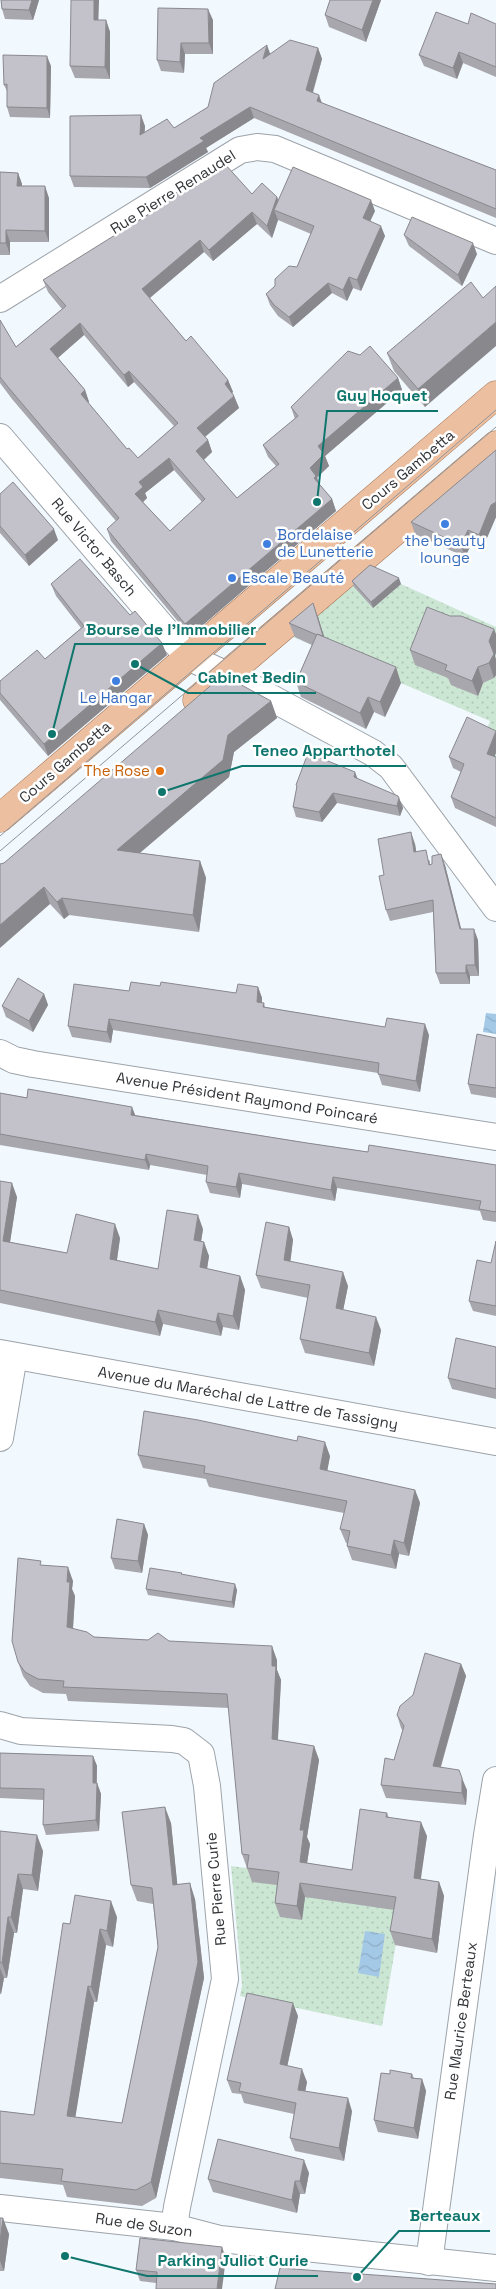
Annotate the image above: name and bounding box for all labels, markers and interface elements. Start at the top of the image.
street label: Rue Pierre Renaudel [107,145,239,238]
callout: Guy Hoquet [327,380,438,411]
text: Guy Hoquet [337,385,428,406]
street label: Cours Gambetta [357,425,458,514]
street label: Rue Victor Basch [48,494,141,600]
marker: the beauty lounge [439,518,451,530]
place label: Bordelaise de Lunetterie [277,525,374,561]
place label: the beauty lounge [404,531,486,567]
marker: Bordelaise de Lunetterie [261,538,273,550]
place label: Escale Beauté [242,568,344,587]
marker: Escale Beauté [226,572,238,584]
callout: Bourse de l'Immobilier [75,613,266,644]
text: Bourse de l'Immobilier [86,619,256,640]
callout: Cabinet Bedin [188,662,316,693]
text: Cabinet Bedin [198,667,306,688]
marker: Le Hangar [110,675,122,687]
place label: Le Hangar [80,688,153,707]
street label: Cours Gambetta [15,716,115,807]
callout: Teneo Apparthotel [242,735,406,766]
text: Teneo Apparthotel [252,740,396,761]
place label: The Rose [84,761,150,780]
marker: The Rose [154,765,166,777]
street label: Avenue Président Raymond Poincaré [115,1067,379,1128]
street label: Avenue du Maréchal de Lattre de Tassigny [97,1362,400,1433]
street label: Rue Pierre Curie [201,1831,230,1947]
street label: Rue Maurice Berteaux [440,1941,481,2101]
callout: Berteaux [399,2200,490,2231]
text: Berteaux [410,2205,481,2226]
street label: Rue de Suzon [94,2208,194,2241]
callout: Parking Juliot Curie [147,2245,318,2276]
text: Parking Juliot Curie [158,2250,308,2271]

